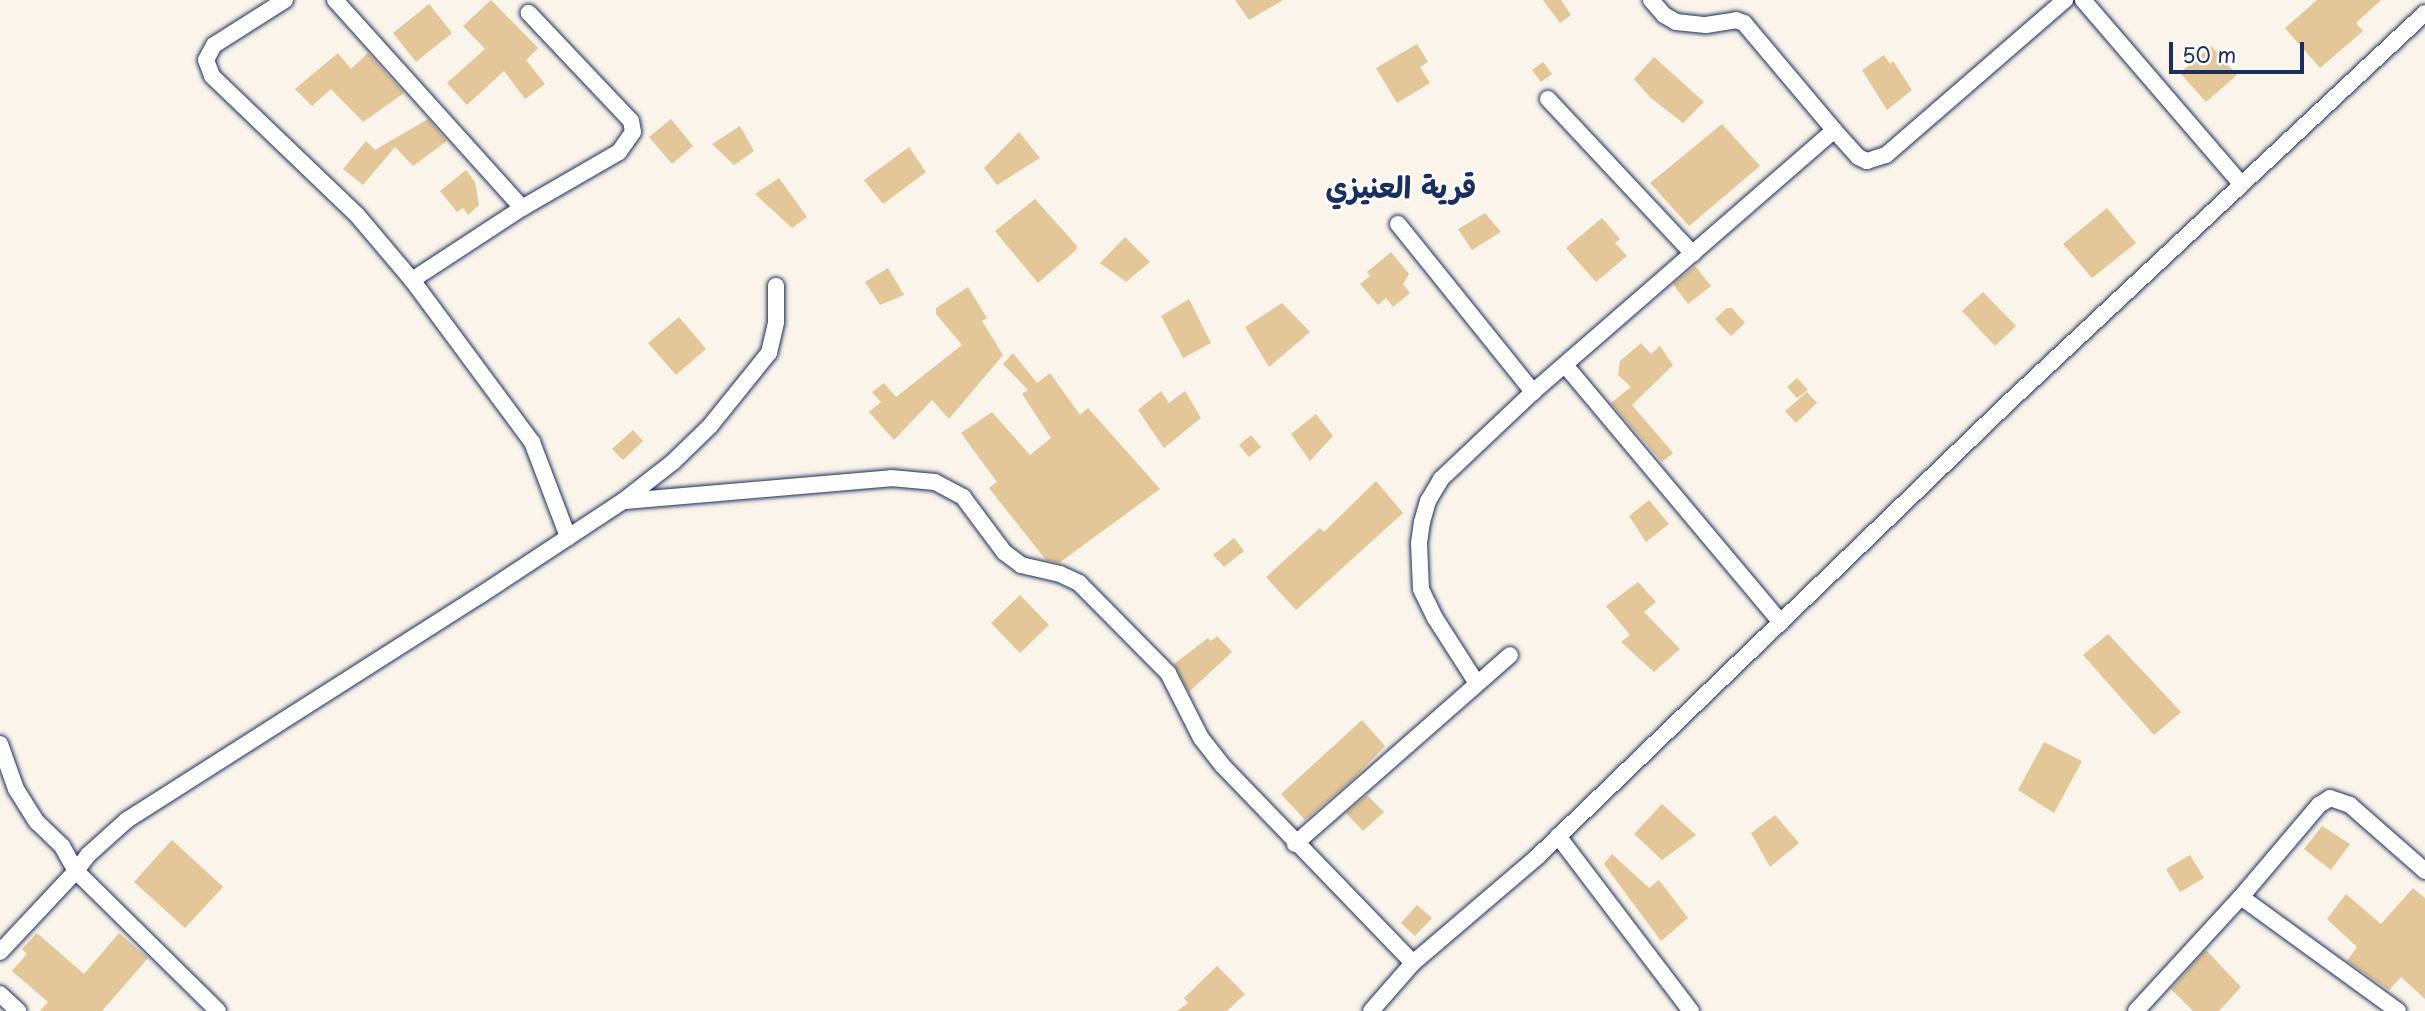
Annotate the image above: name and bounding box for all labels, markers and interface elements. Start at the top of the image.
scale bar [2173,28,2308,72]
text: 50 m [2182,38,2236,70]
district label: قرية العنيزي [1325,168,1477,204]

